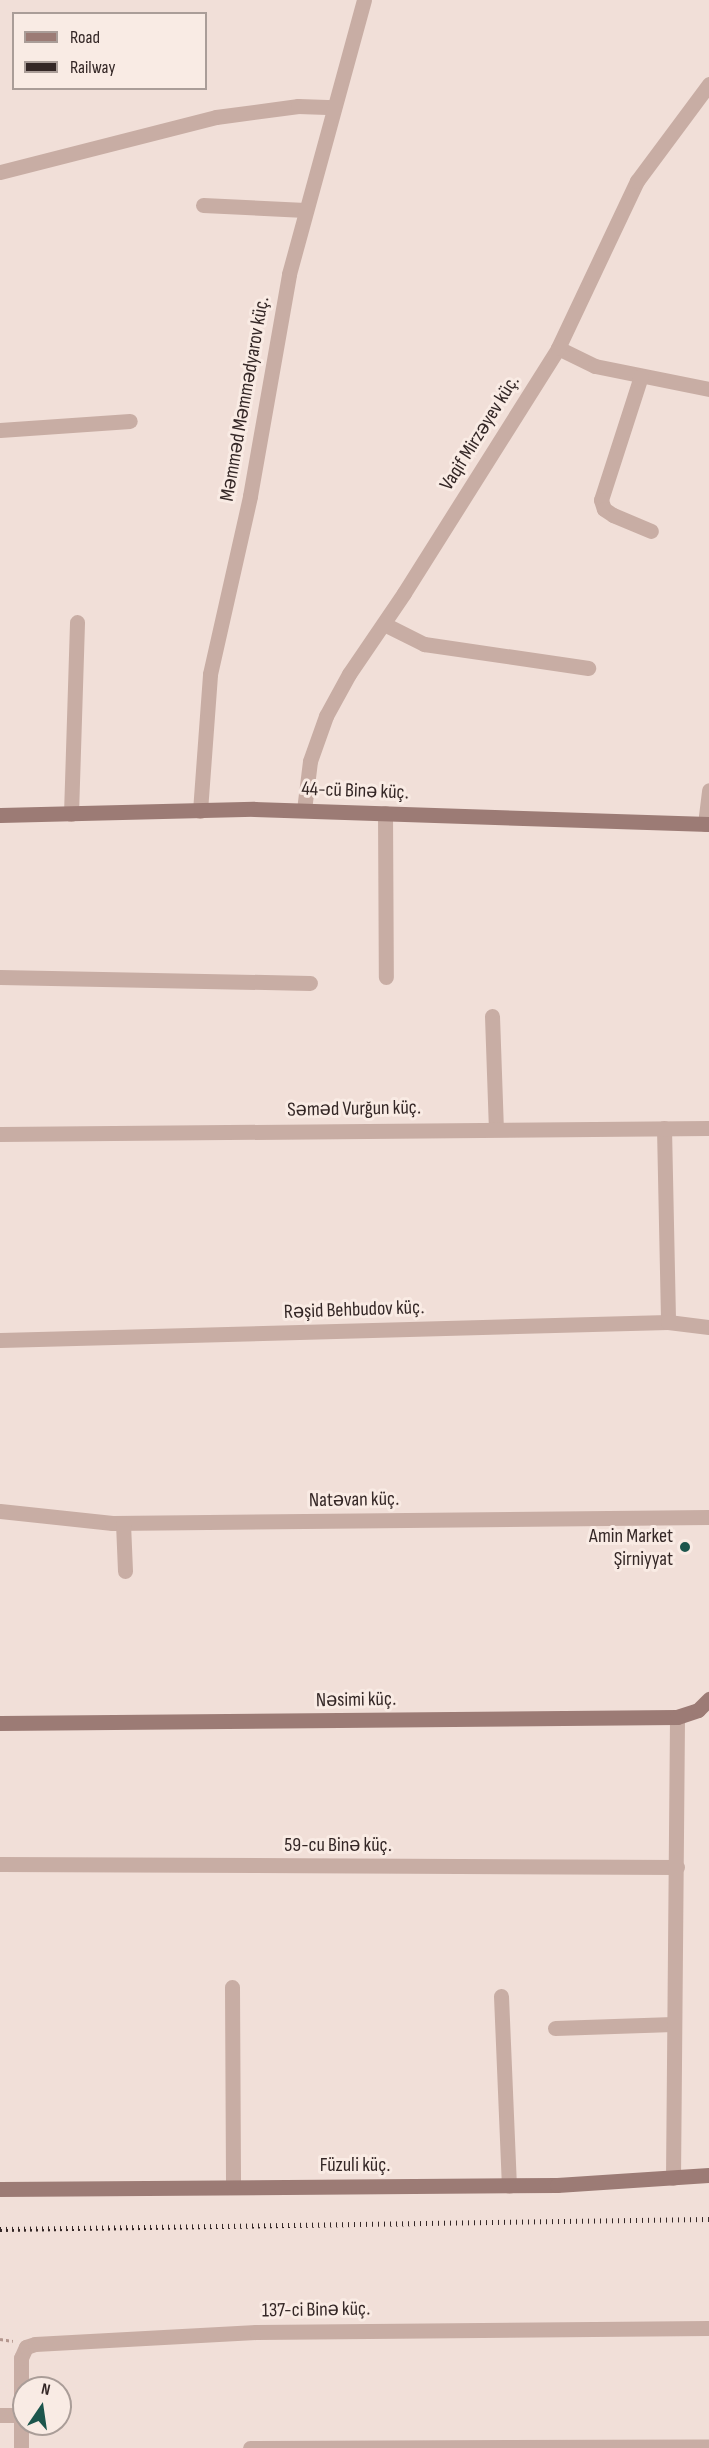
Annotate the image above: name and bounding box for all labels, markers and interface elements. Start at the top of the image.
legend [12,12,207,90]
text: Road [70,27,100,48]
text: Railway [70,57,115,78]
street label: Məmməd Məmmədyarov küç. [215,295,275,503]
street label: Vaqif Mirzəyev küç. [435,371,525,495]
street label: 44-cü Binə küç. [301,777,409,805]
street label: Səməd Vurğun küç. [287,1096,421,1122]
street label: Rəşid Behbudov küç. [283,1296,425,1324]
street label: Natəvan küç. [309,1487,399,1513]
place label: Amin Market Şirniyyat [589,1524,673,1571]
marker: Amin Market Şirniyyat [678,1540,692,1554]
street label: Nəsimi küç. [316,1687,396,1713]
street label: 59-cu Binə küç. [284,1833,392,1857]
street label: Füzuli küç. [320,2153,390,2177]
street label: 137-ci Binə küç. [262,2297,370,2323]
north arrow [12,2376,72,2436]
text: N [39,2380,52,2400]

